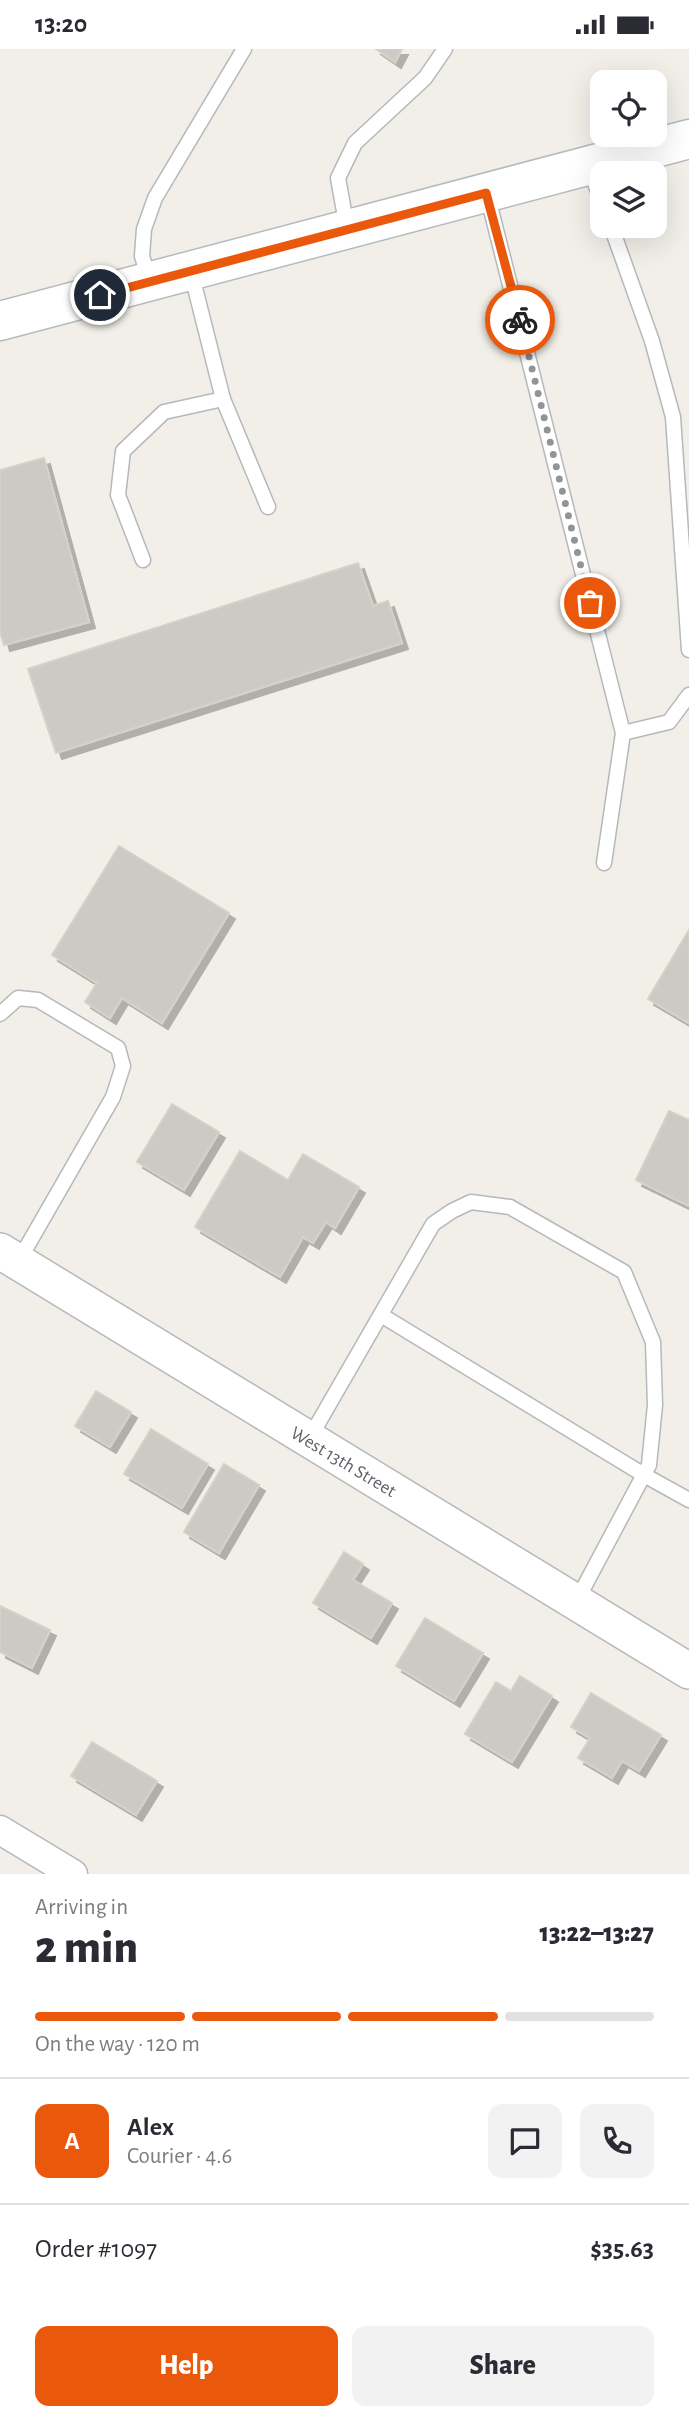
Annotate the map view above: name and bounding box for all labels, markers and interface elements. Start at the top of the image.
text: 13:20 [35,11,87,37]
map controls [590,70,667,238]
button: locate [590,70,667,147]
button: layers [590,161,667,238]
pin [70,265,130,325]
icon: home [81,276,119,314]
courier [485,285,555,355]
icon: bike [501,301,539,339]
pin [560,573,620,633]
icon: bag [571,584,609,622]
street label: West 13th Street [287,1423,399,1501]
text: Arriving in [35,1896,128,1919]
text: 13:22–13:27 [540,1920,654,1946]
text: 2 min [35,1925,138,1971]
text: On the way · 120 m [35,2033,200,2056]
button: chat [488,2104,562,2178]
button: phone [580,2104,654,2178]
text: Alex [127,2114,174,2140]
text: A [64,2128,80,2154]
text: Courier · 4.6 [127,2145,232,2168]
text: Order #1097 [35,2236,157,2262]
text: $35.63 [590,2236,654,2262]
button: Help [35,2326,338,2406]
button: Share [352,2326,654,2406]

